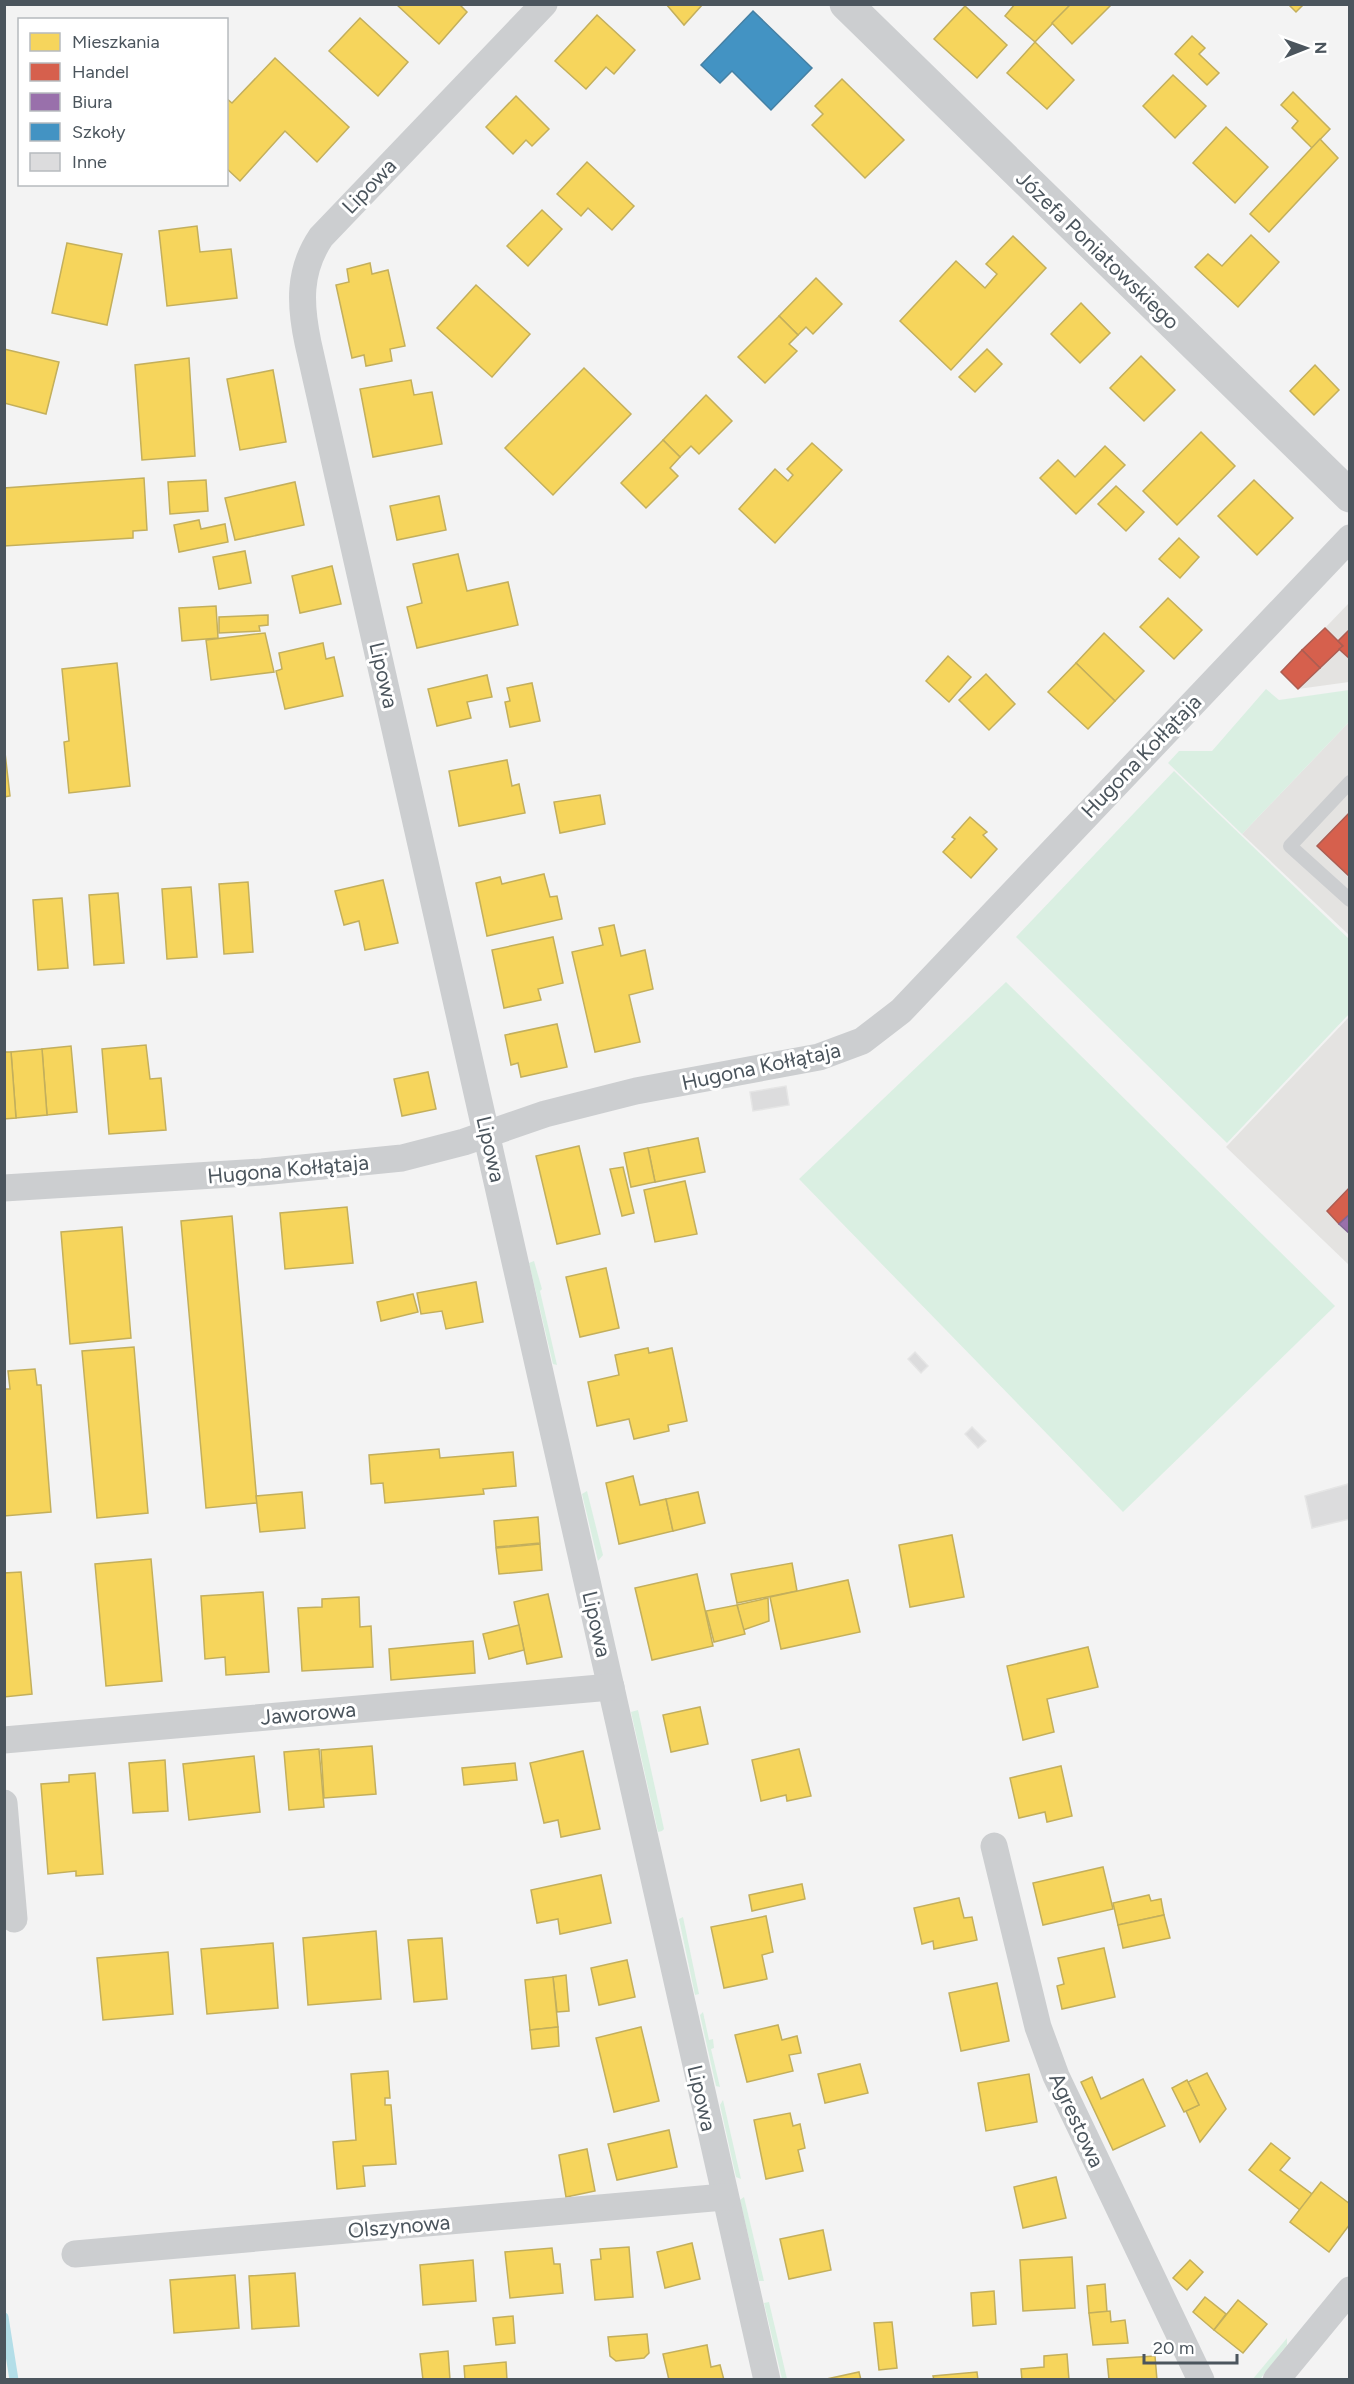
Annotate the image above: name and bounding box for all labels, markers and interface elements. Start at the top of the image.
legend [18,18,228,186]
north arrow [1276,18,1336,78]
text: Mieszkania [72,31,160,53]
text: N [1311,41,1330,54]
text: Handel [72,61,129,83]
text: Biura [72,91,112,113]
text: Szkoły [72,121,126,143]
text: Inne [72,151,107,173]
street label: Lipowa [337,153,401,219]
street label: Józefa Poniatowskiego [1011,166,1185,334]
street label: Lipowa [364,640,404,710]
street label: Hugona Kołłątaja [1076,689,1206,823]
street label: Hugona Kołłątaja [679,1037,843,1095]
street label: Lipowa [471,1114,511,1184]
street label: Hugona Kołłątaja [206,1149,370,1189]
street label: Lipowa [577,1589,617,1659]
street label: Jaworowa [259,1696,357,1730]
street label: Lipowa [682,2063,722,2133]
street label: Agrestowa [1044,2069,1110,2171]
street label: Olszynowa [347,2209,451,2243]
scale bar [1144,2327,1237,2365]
text: 20 m [1153,2337,1194,2359]

